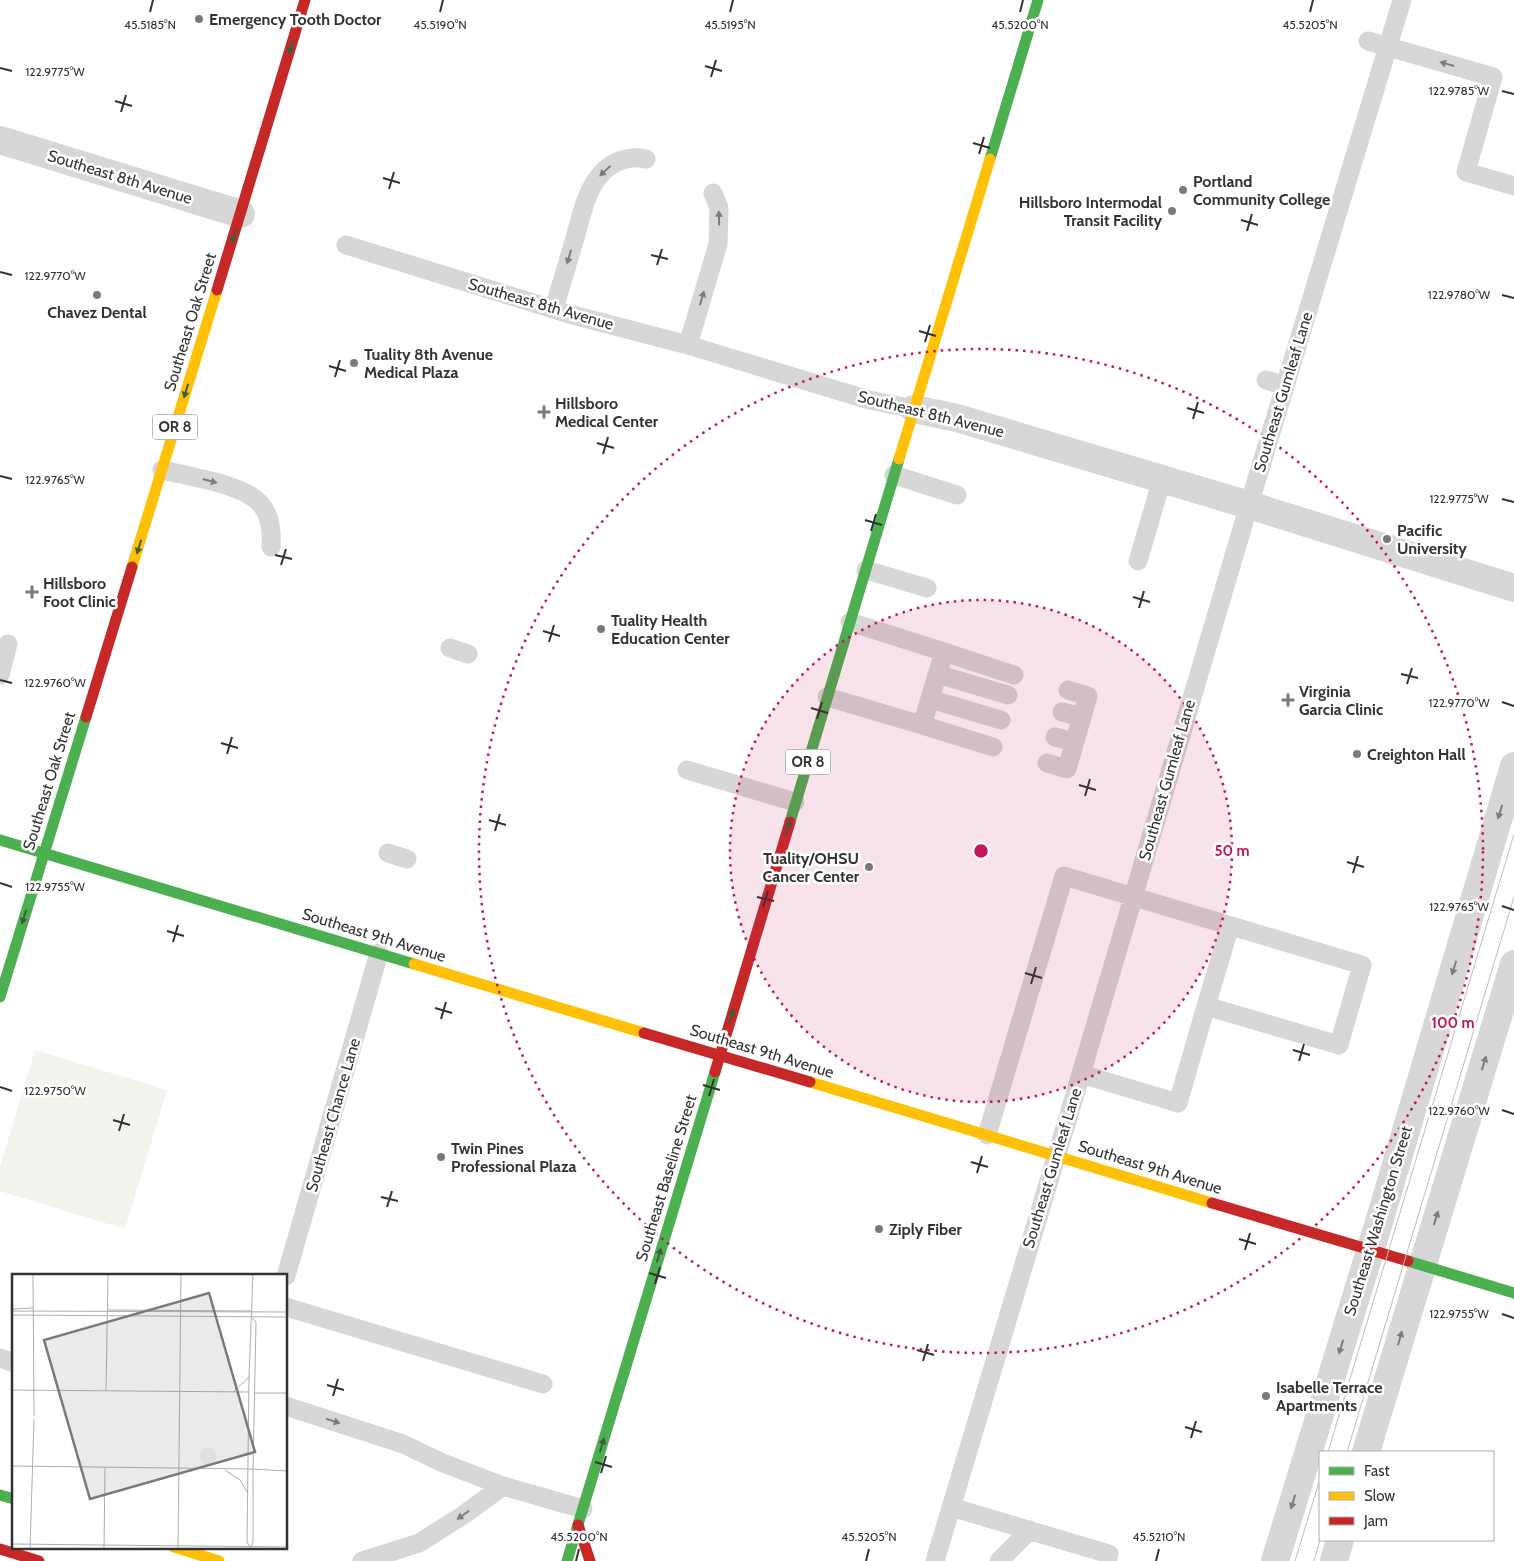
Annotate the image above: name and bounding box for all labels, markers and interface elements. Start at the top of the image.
place label: Emergency Tooth Doctor [209,10,382,29]
marker: Emergency Tooth Doctor [193,13,205,25]
text: 45.5185°N [124,17,176,32]
text: 45.5190°N [413,17,467,32]
text: 45.5195°N [704,17,756,32]
text: 45.5200°N [991,17,1049,32]
text: 45.5205°N [1282,17,1338,32]
one-way arrow [286,39,294,54]
one-way arrow [1439,59,1454,67]
text: 122.9775°W [25,64,85,79]
text: 122.9785°W [1429,83,1490,98]
street label: Southeast 8th Avenue [45,146,195,208]
one-way arrow [599,165,611,177]
place label: Portland Community College [1193,172,1330,209]
marker: Portland Community College [1177,184,1189,196]
place label: Hillsboro Intermodal Transit Facility [1019,193,1162,230]
marker: Hillsboro Intermodal Transit Facility [1166,205,1178,217]
one-way arrow [715,210,723,226]
one-way arrow [230,229,238,244]
street label: Southeast Oak Street [160,250,220,394]
one-way arrow [565,250,573,265]
text: 122.9770°W [25,268,86,283]
street label: Southeast 8th Avenue [466,274,616,334]
text: 122.9780°W [1428,287,1491,302]
marker: Chavez Dental [91,289,103,301]
one-way arrow [698,290,706,305]
place label: Chavez Dental [47,303,147,322]
street label: Southeast Gumleaf Lane [1250,310,1316,474]
place label: Tuality 8th Avenue Medical Plaza [364,345,493,382]
marker: Tuality 8th Avenue Medical Plaza [348,357,360,369]
one-way arrow [182,384,190,399]
street label: Southeast 8th Avenue [856,387,1006,441]
place label: Hillsboro Medical Center [555,394,659,431]
marker: Hillsboro Medical Center [537,405,551,419]
road number: OR 8 [152,414,198,440]
text: 122.9765°W [25,472,85,487]
one-way arrow [202,477,217,485]
text: 122.9775°W [1429,491,1489,506]
place label: Pacific University [1397,521,1467,558]
marker: Pacific University [1381,533,1393,545]
one-way arrow [134,539,142,554]
place label: Hillsboro Foot Clinic [43,574,116,611]
marker: Hillsboro Foot Clinic [25,585,39,599]
place label: Tuality Health Education Center [611,611,730,648]
marker: Tuality Health Education Center [595,623,607,635]
text: 122.9760°W [24,675,86,690]
place label: Virginia Garcia Clinic [1299,682,1383,719]
marker: Virginia Garcia Clinic [1281,693,1295,707]
text: 122.9770°W [1429,695,1490,710]
street label: Southeast Gumleaf Lane [1135,697,1199,863]
street label: Southeast Oak Street [19,709,79,853]
place label: Creighton Hall [1367,745,1466,764]
marker: Creighton Hall [1351,748,1363,760]
road number: OR 8 [786,750,830,774]
one-way arrow [1496,805,1504,820]
one-way arrow [785,819,793,834]
centre of rings [972,842,990,860]
text: 50 m [1214,842,1250,860]
place label: Tuality/OHSU Cancer Center [763,849,860,886]
marker: Tuality/OHSU Cancer Center [863,861,875,873]
text: 122.9755°W [25,879,85,894]
text: 122.9765°W [1429,899,1489,914]
street label: Southeast 9th Avenue [300,904,448,966]
one-way arrow [20,909,28,924]
one-way arrow [1449,961,1457,976]
one-way arrow [728,1008,736,1023]
text: 100 m [1431,1014,1475,1032]
street label: Southeast 9th Avenue [688,1020,836,1082]
street label: Southeast Chance Lane [302,1036,364,1194]
one-way arrow [1480,1055,1488,1070]
text: 122.9750°W [24,1083,86,1098]
street label: Southeast Gumleaf Lane [1019,1086,1085,1250]
street label: Southeast Baseline Street [632,1092,701,1264]
text: 122.9760°W [1428,1103,1490,1118]
street label: Southeast Washington Street [1340,1123,1416,1318]
street label: Southeast 9th Avenue [1076,1136,1224,1198]
place label: Twin Pines Professional Plaza [451,1139,576,1176]
marker: Twin Pines Professional Plaza [435,1151,447,1163]
one-way arrow [1433,1211,1441,1226]
place label: Ziply Fiber [889,1220,962,1239]
marker: Ziply Fiber [873,1223,885,1235]
one-way arrow [656,1248,664,1263]
inset map [12,1274,288,1548]
text: 122.9755°W [1429,1306,1489,1321]
one-way arrow [1396,1331,1404,1346]
one-way arrow [1336,1339,1344,1354]
place label: Isabelle Terrace Apartments [1276,1378,1382,1415]
marker: Isabelle Terrace Apartments [1260,1390,1272,1402]
one-way arrow [325,1417,340,1425]
one-way arrow [599,1437,607,1452]
legend [1319,1451,1494,1541]
text: Fast [1364,1462,1389,1480]
text: Slow [1364,1487,1395,1505]
one-way arrow [1289,1495,1297,1510]
one-way arrow [457,1510,470,1520]
text: Jam [1363,1512,1388,1530]
text: 45.5200°N [550,1529,608,1544]
text: 45.5205°N [841,1529,897,1544]
text: 45.5210°N [1133,1529,1185,1544]

